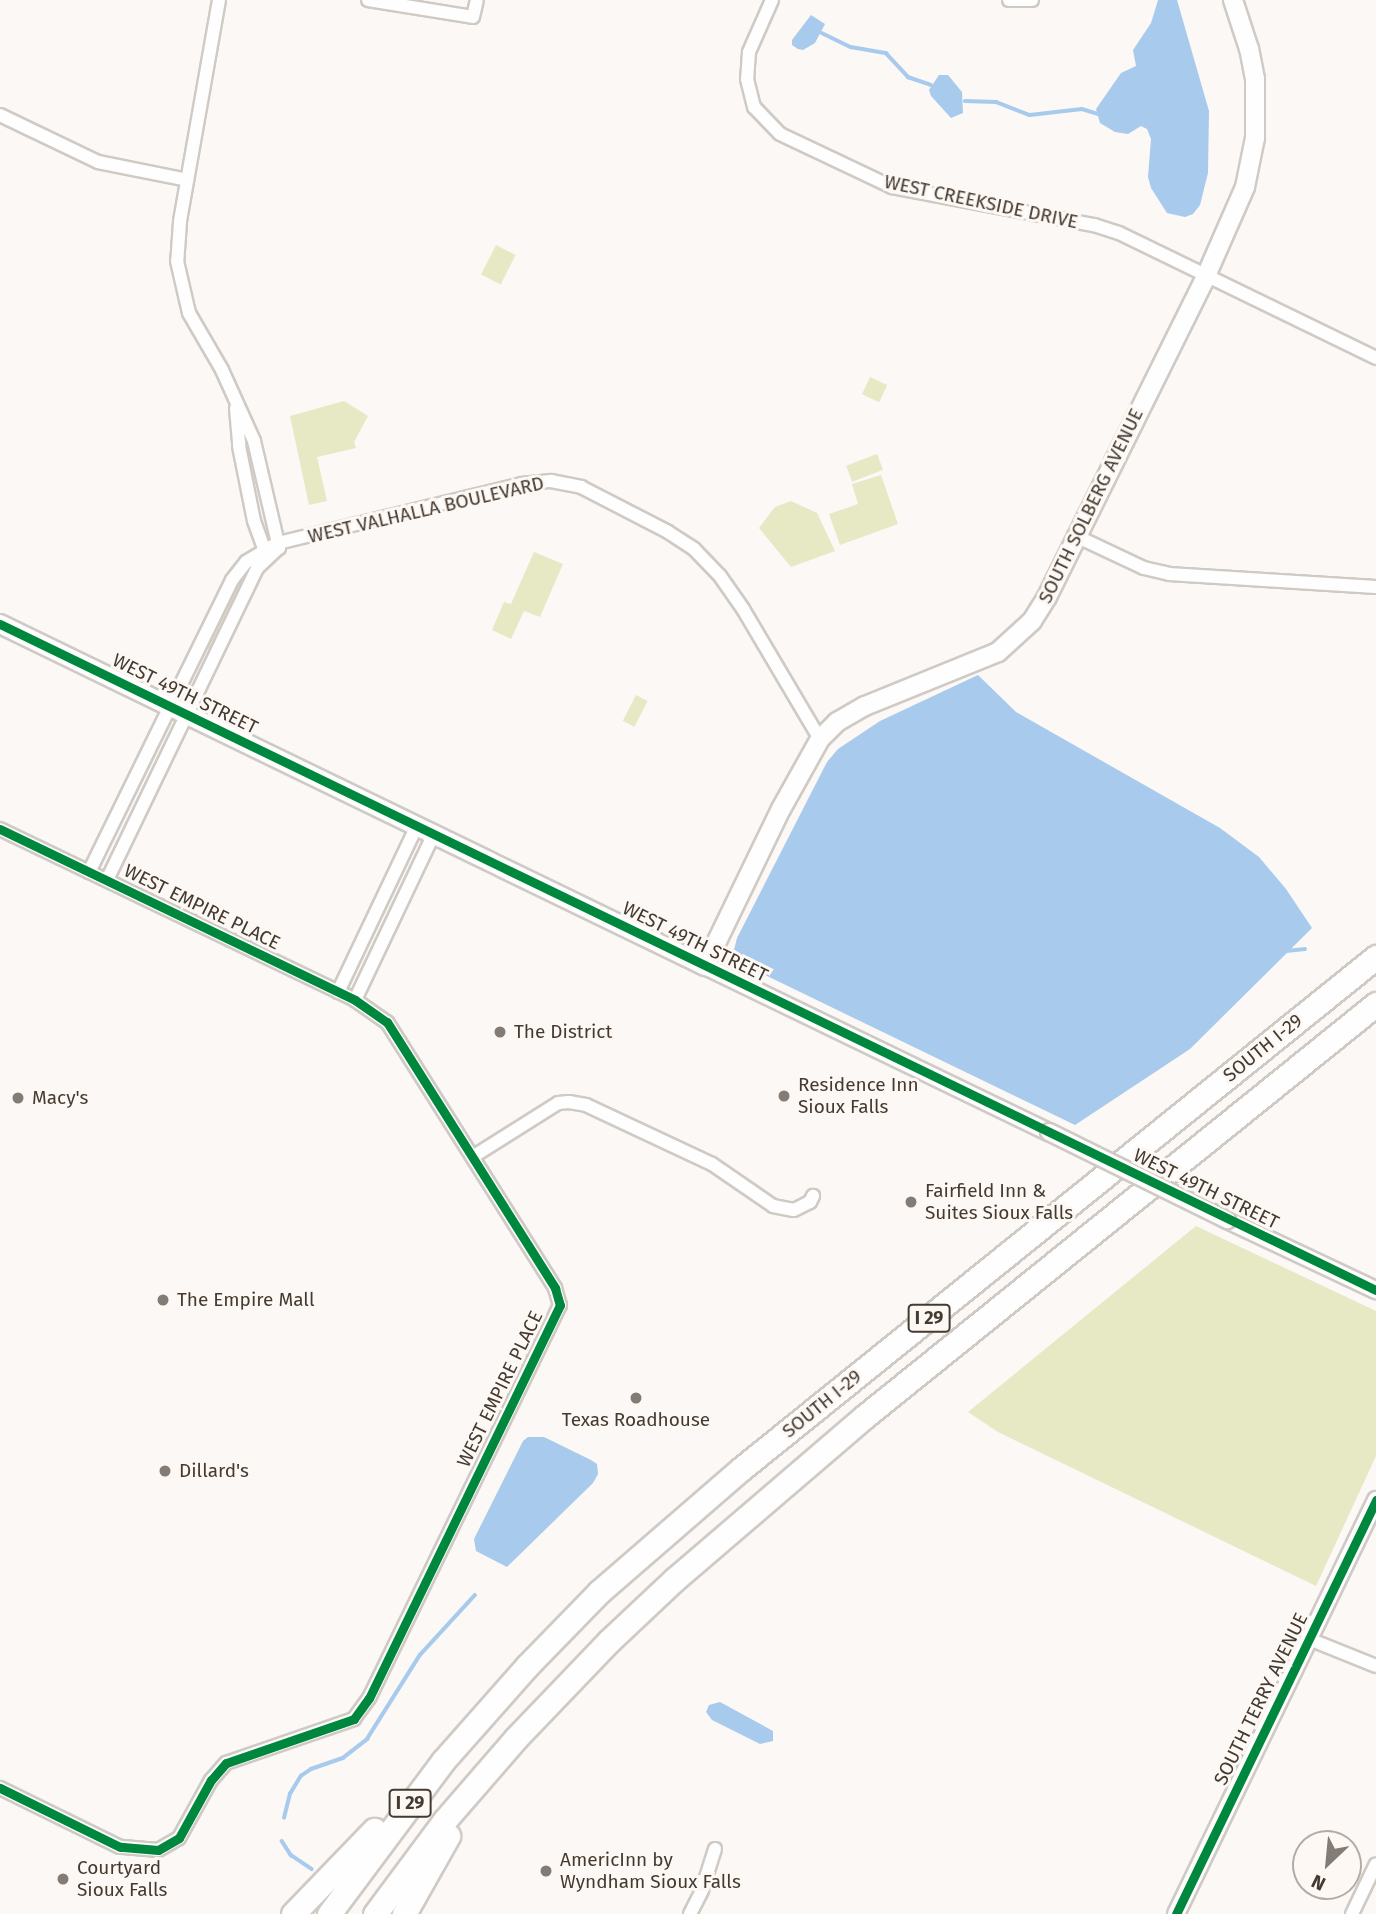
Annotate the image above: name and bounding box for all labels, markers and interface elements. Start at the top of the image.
street label: WEST CREEKSIDE DRIVE [882,170,1080,234]
street label: SOUTH SOLBERG AVENUE [1034,405,1148,607]
street label: WEST VALHALLA BOULEVARD [306,472,546,548]
street label: WEST 49TH STREET [109,649,261,739]
street label: WEST EMPIRE PLACE [120,859,284,955]
street label: WEST 49TH STREET [619,897,771,987]
street label: SOUTH I-29 [1219,1009,1307,1087]
place label: The District [514,1021,612,1043]
marker: The District [492,1024,508,1040]
place label: Residence Inn Sioux Falls [798,1074,919,1118]
place label: Macy's [32,1087,88,1109]
marker: Residence Inn Sioux Falls [776,1088,792,1104]
marker: Macy's [10,1090,26,1106]
street label: WEST 49TH STREET [1130,1144,1282,1234]
place label: Fairfield Inn & Suites Sioux Falls [925,1180,1073,1224]
marker: Fairfield Inn & Suites Sioux Falls [903,1194,919,1210]
place label: The Empire Mall [177,1289,314,1311]
marker: The Empire Mall [155,1292,171,1308]
road number: I 29 [906,1303,952,1332]
street label: WEST EMPIRE PLACE [452,1307,548,1471]
street label: SOUTH I-29 [778,1365,866,1443]
marker: Texas Roadhouse [628,1390,644,1406]
place label: Texas Roadhouse [562,1409,710,1431]
place label: Dillard's [179,1460,249,1482]
marker: Dillard's [157,1463,173,1479]
street label: SOUTH TERRY AVENUE [1209,1609,1313,1789]
road number: I 29 [387,1788,433,1817]
north arrow [1292,1830,1362,1900]
place label: AmericInn by Wyndham Sioux Falls [560,1849,741,1893]
place label: Courtyard Sioux Falls [77,1857,167,1901]
marker: AmericInn by Wyndham Sioux Falls [538,1863,554,1879]
text: N [1308,1869,1329,1896]
marker: Courtyard Sioux Falls [55,1871,71,1887]

